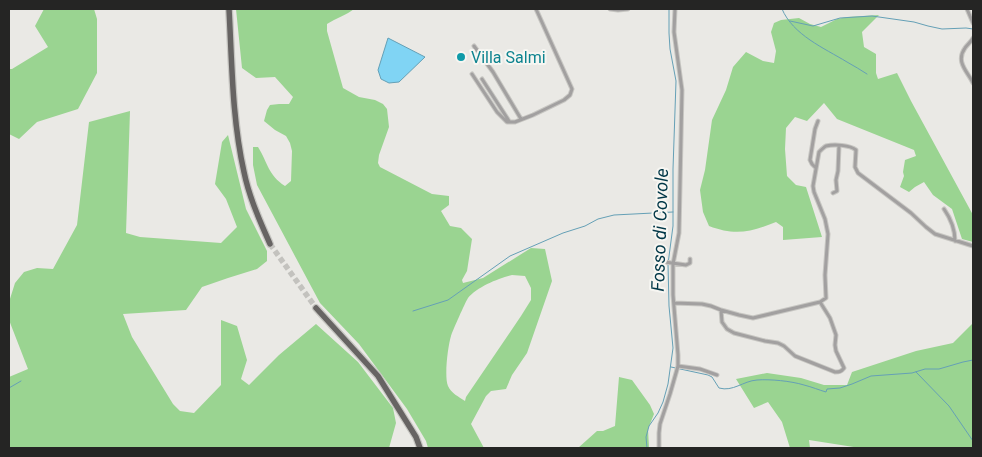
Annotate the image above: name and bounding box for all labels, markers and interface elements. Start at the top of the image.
place label: Villa Salmi [471,48,546,67]
marker: Villa Salmi [455,51,467,63]
water label: Fosso di Covole [647,168,672,292]

